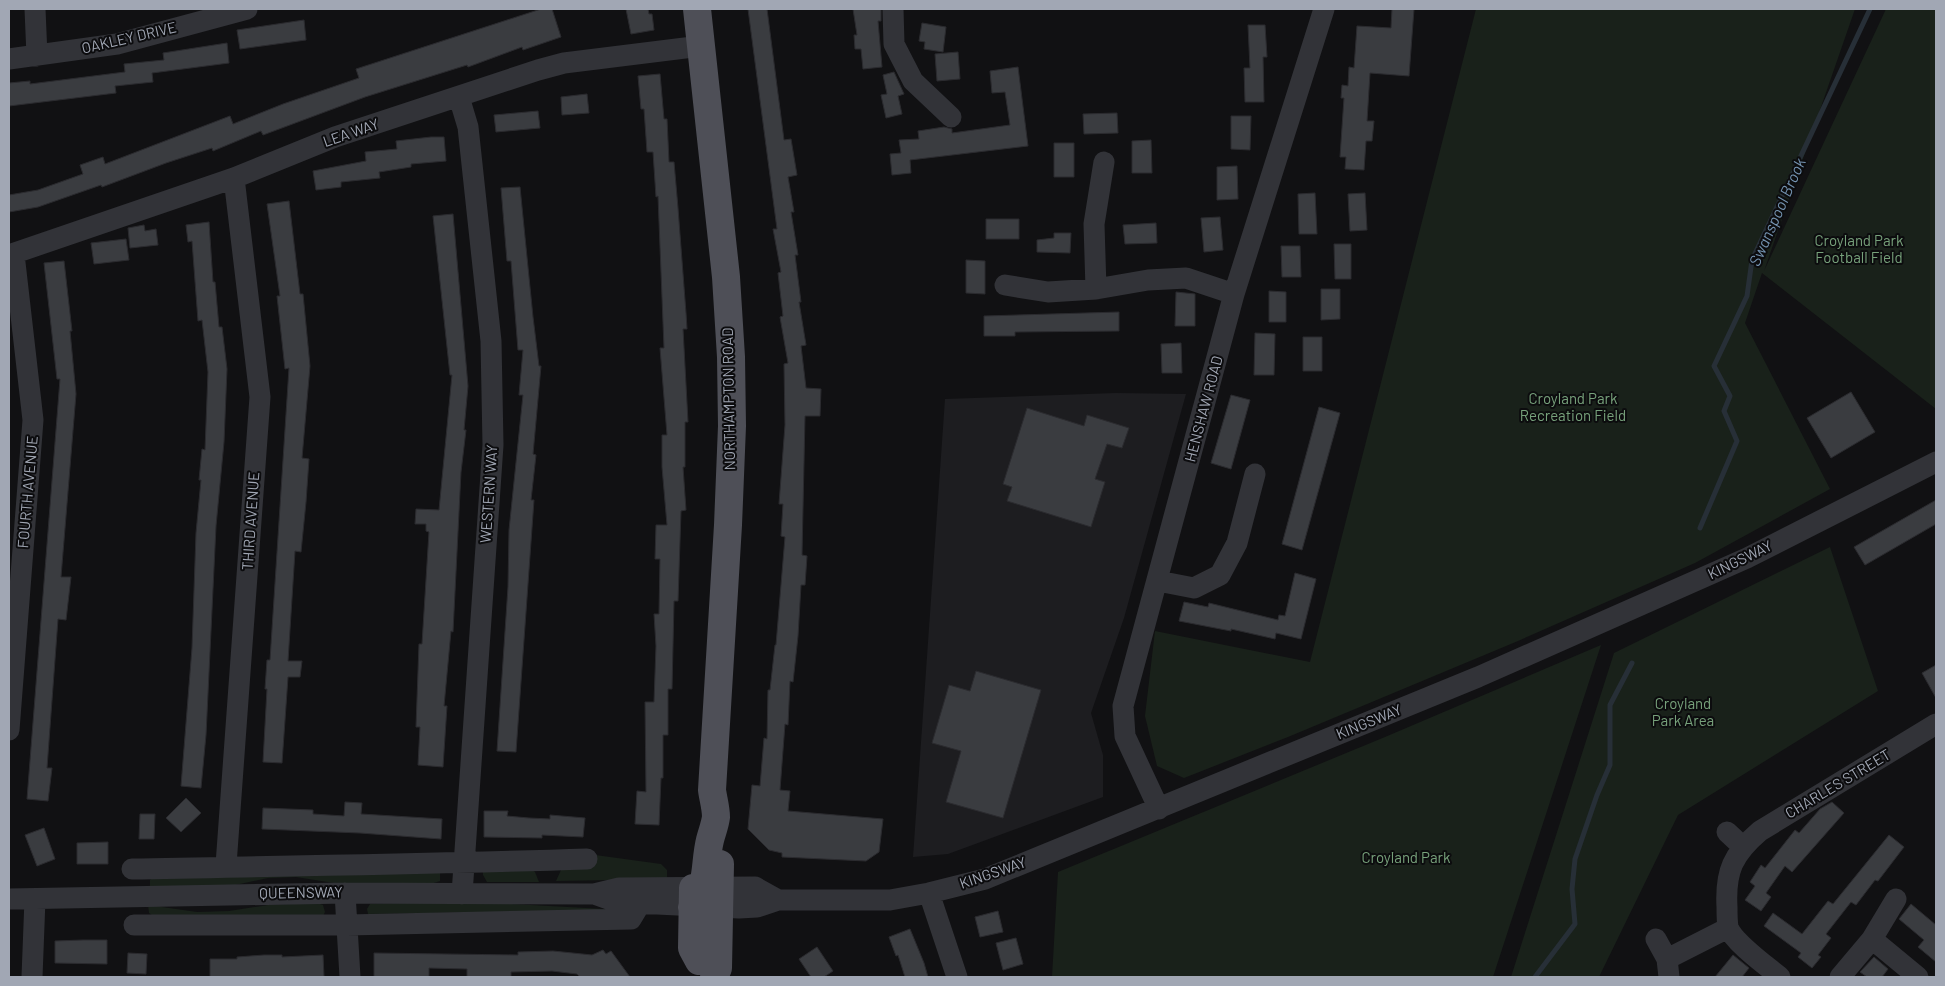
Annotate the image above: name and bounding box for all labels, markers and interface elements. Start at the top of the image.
street label: OAKLEY DRIVE [80,17,178,57]
street label: LEA WAY [320,114,381,150]
water label: Swanspool Brook [1744,155,1809,269]
park label: Croyland Park Football Field [1814,231,1904,266]
street label: NORTHAMPTON ROAD [718,327,738,471]
street label: HENSHAW ROAD [1180,354,1226,464]
park label: Croyland Park Recreation Field [1520,389,1626,424]
street label: FOURTH AVENUE [13,435,41,549]
street label: WESTERN WAY [476,444,500,544]
street label: THIRD AVENUE [238,471,262,571]
street label: KINGSWAY [1704,536,1775,582]
park label: Croyland Park Area [1652,694,1714,729]
street label: KINGSWAY [1333,700,1404,742]
street label: CHARLES STREET [1782,745,1893,822]
park label: Croyland Park [1361,848,1451,866]
street label: KINGSWAY [957,852,1028,892]
street label: QUEENSWAY [259,882,343,902]

